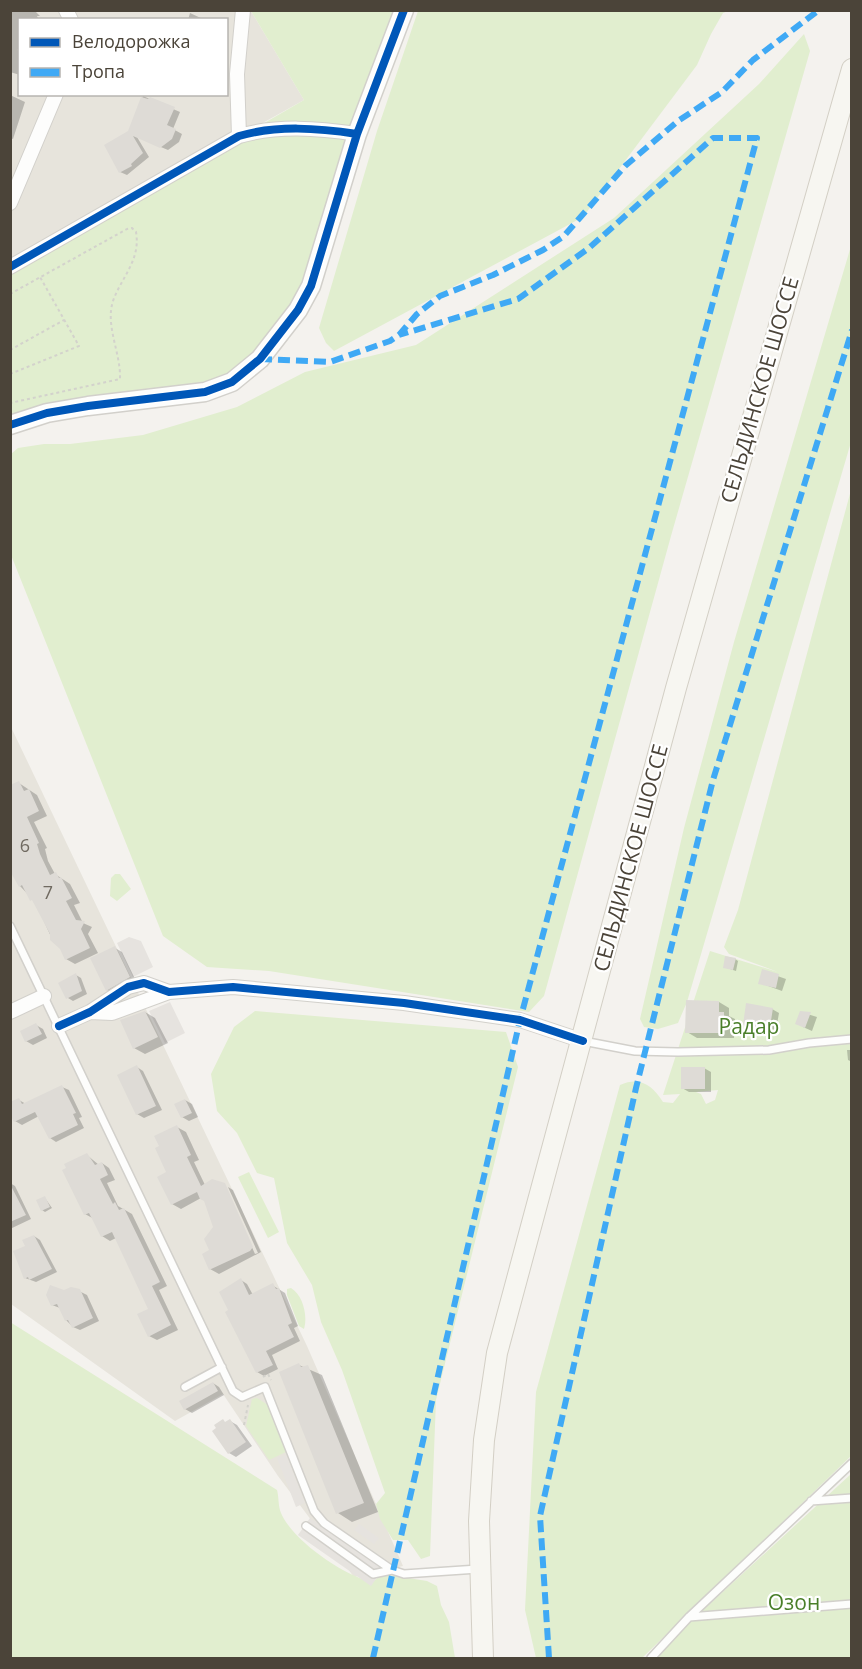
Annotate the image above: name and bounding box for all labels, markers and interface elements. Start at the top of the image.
legend [18,18,228,96]
text: Велодорожка [72,29,190,53]
text: Тропа [72,59,125,83]
street label: СЕЛЬДИНСКОЕ ШОССЕ [713,273,805,506]
street label: СЕЛЬДИНСКОЕ ШОССЕ [586,741,674,975]
house number: 6 [20,833,30,857]
house number: 7 [43,880,53,904]
park label: Радар [719,1012,779,1040]
park label: Озон [768,1588,820,1616]

